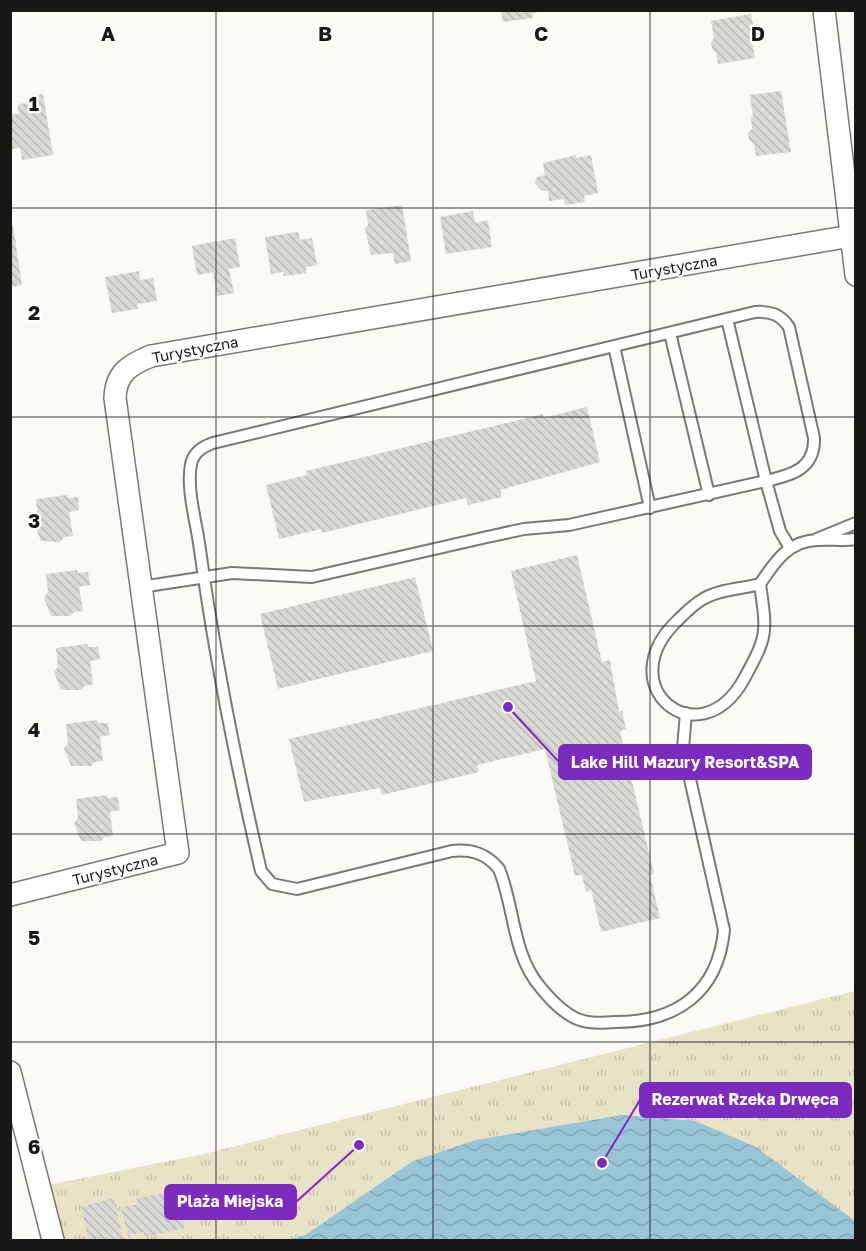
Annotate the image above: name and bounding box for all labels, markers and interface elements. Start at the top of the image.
text: A [101,21,115,45]
text: B [318,21,332,45]
text: C [534,21,548,45]
text: D [751,21,765,45]
text: 1 [29,91,39,115]
street label: Turystyczna [629,251,719,283]
text: 2 [28,300,40,324]
street label: Turystyczna [150,332,240,366]
text: 3 [28,508,40,532]
text: 4 [28,717,40,741]
callout: Lake Hill Mazury Resort&SPA [559,745,811,779]
text: Lake Hill Mazury Resort&SPA [571,752,800,772]
street label: Turystyczna [70,850,160,888]
text: 5 [28,925,40,949]
callout: Rezerwat Rzeka Drwęca [640,1083,851,1117]
text: Rezerwat Rzeka Drwęca [651,1089,839,1109]
text: 6 [28,1134,40,1158]
callout: Plaża Miejska [165,1185,296,1219]
text: Plaża Miejska [177,1191,283,1211]

